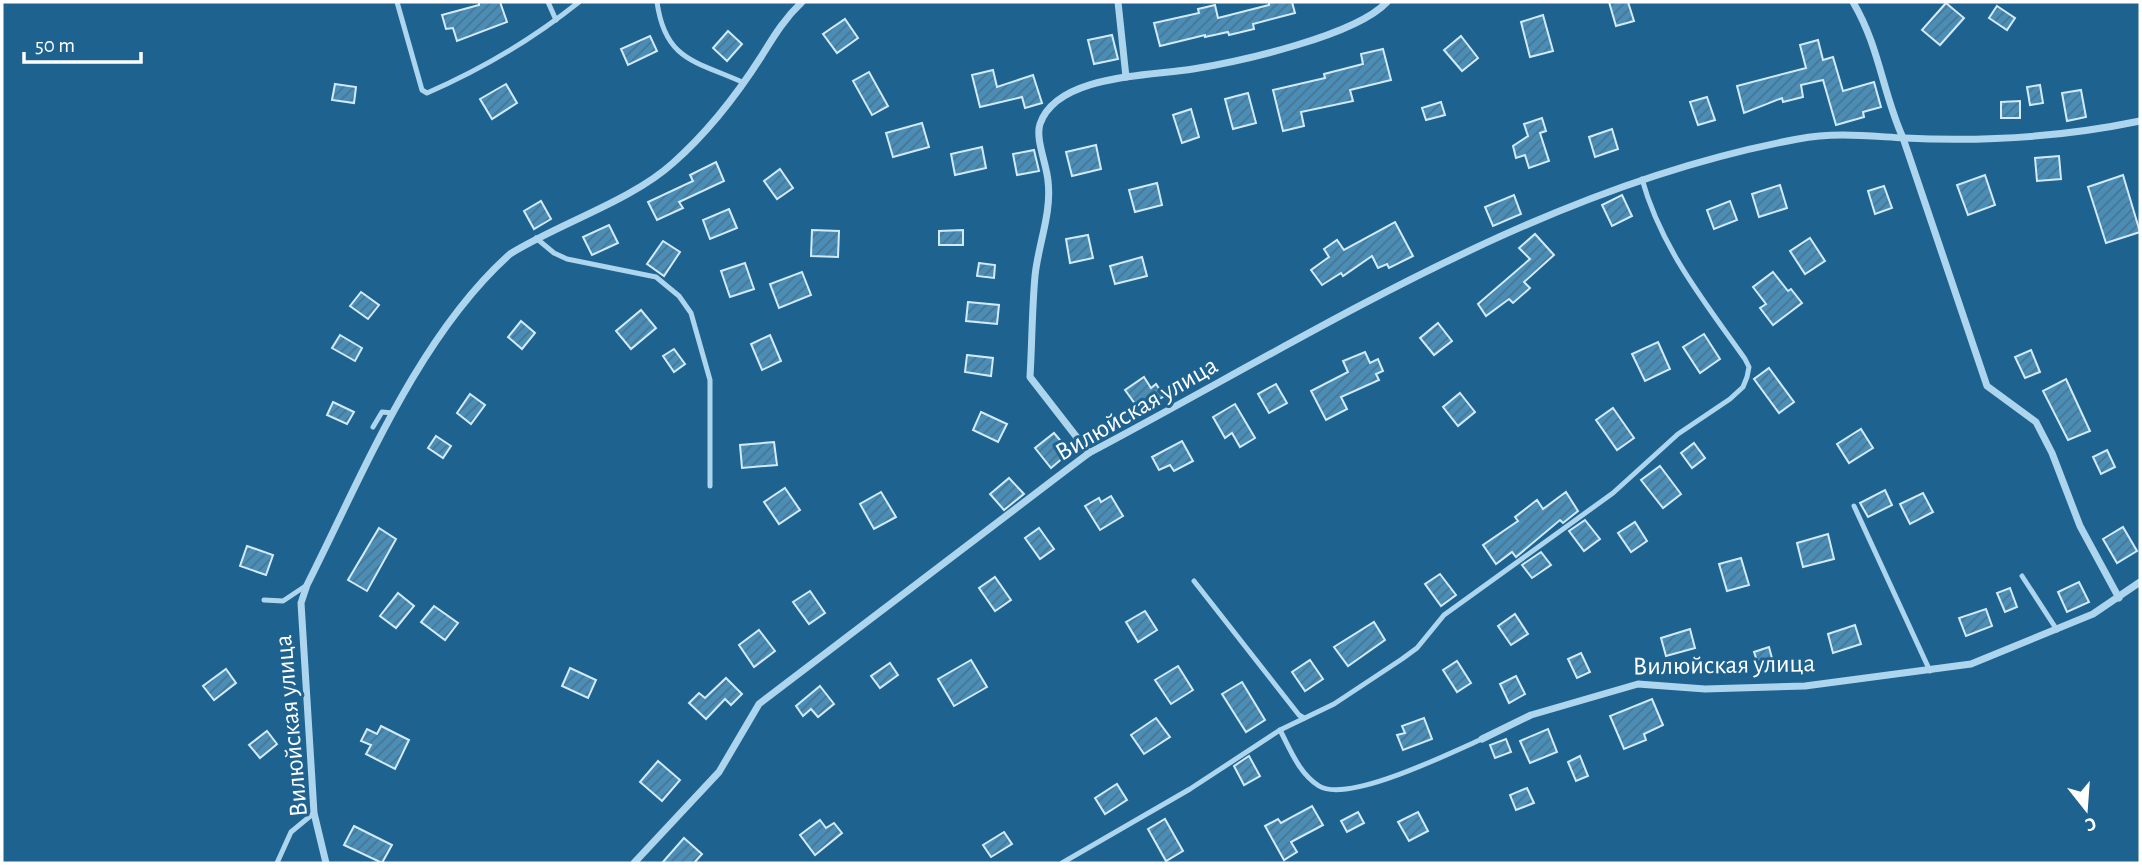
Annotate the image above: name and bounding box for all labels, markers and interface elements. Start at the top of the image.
scale bar [24,21,142,65]
text: 50 m [35,35,75,56]
street label: Вилюйская улица [1051,352,1222,466]
street label: Вилюйская улица [270,634,312,818]
street label: Вилюйская улица [1632,650,1816,680]
north arrow [2051,774,2121,844]
text: С [2083,813,2098,834]

